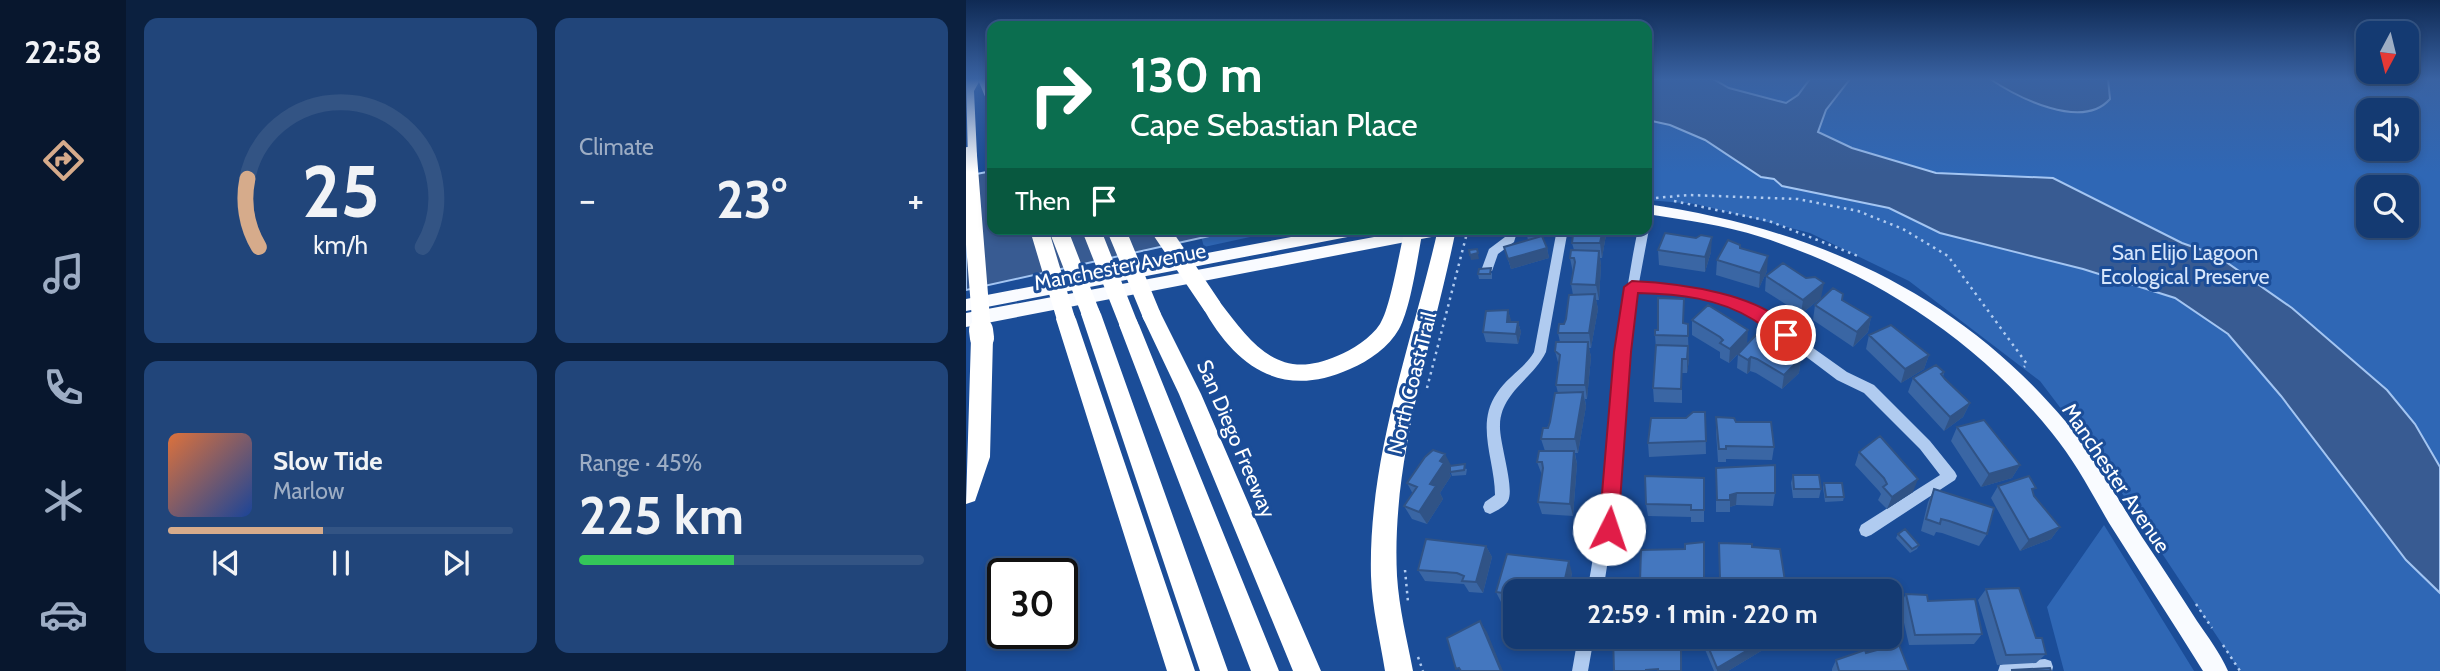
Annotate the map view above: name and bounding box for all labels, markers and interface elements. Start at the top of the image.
north arrow [2356,21,2418,84]
map controls [2356,21,2419,238]
text: 22:58 [24,32,102,71]
text: 130 m [1130,45,1263,104]
icon: right [1015,49,1106,140]
button: sound [2356,98,2419,161]
text: Cape Sebastian Place [1130,105,1418,144]
text: Climate [579,133,654,161]
icon: directions [39,136,88,185]
text: 25 [302,147,379,235]
text: 23° [716,168,787,231]
button: search [2356,175,2419,238]
text: − [579,176,596,223]
text: + [907,176,924,223]
icon: arrive [1085,182,1123,220]
text: Then [1015,185,1071,217]
text: km/h [313,229,368,259]
street label: Manchester Avenue [1032,238,1208,295]
park label: San Elijo Lagoon Ecological Preserve [2100,240,2270,289]
icon: music [39,249,88,298]
pin [1756,305,1816,365]
street label: North Coast Trail [1382,309,1441,457]
icon: arrive [1767,316,1805,354]
street label: San Diego Freeway [1192,356,1281,522]
icon: phone [39,363,88,412]
street label: Manchester Avenue [2057,398,2176,557]
text: Slow Tide [273,445,383,477]
text: Range · 45% [579,449,702,477]
icon: climate [39,476,88,525]
text: Marlow [273,477,344,505]
text: 225 km [579,484,744,547]
position arrow [1572,492,1646,566]
icon: previous [207,544,245,582]
icon: pause [322,544,360,582]
icon: next [437,544,475,582]
speed limit sign: 30 [987,558,1078,649]
icon: car [39,590,88,639]
text: 22:59 · 1 min · 220 m [1587,598,1818,630]

